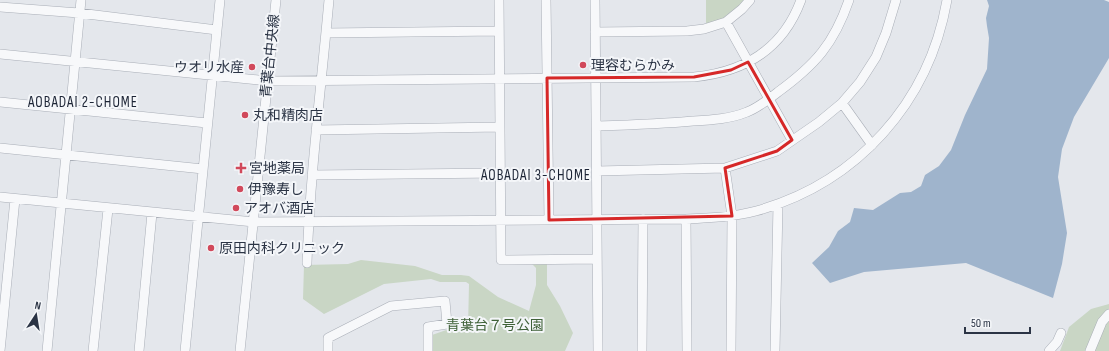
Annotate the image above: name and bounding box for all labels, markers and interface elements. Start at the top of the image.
street label: 青葉台中央線 [257,13,283,99]
place label: 理容むらかみ [591,57,675,74]
place label: ウオリ水産 [174,59,244,76]
marker: 理容むらかみ [578,60,588,70]
marker: ウオリ水産 [247,62,257,72]
district label: AOBADAI 2-CHOME [27,93,138,112]
place label: 丸和精肉店 [253,107,323,124]
marker: 丸和精肉店 [240,110,250,120]
place label: 宮地薬局 [249,160,305,177]
marker: 宮地薬局 [236,163,246,173]
district label: AOBADAI 3-CHOME [480,166,591,185]
place label: 伊豫寿し [248,181,304,198]
marker: 伊豫寿し [235,184,245,194]
place label: アオバ酒店 [244,200,314,217]
marker: アオバ酒店 [231,203,241,213]
place label: 原田内科クリニック [219,240,345,257]
marker: 原田内科クリニック [206,243,216,253]
north arrow [16,295,56,335]
text: N [34,299,42,313]
scale bar [965,309,1030,335]
text: 50 m [971,316,991,331]
park label: 青葉台７号公園 [446,317,544,334]

